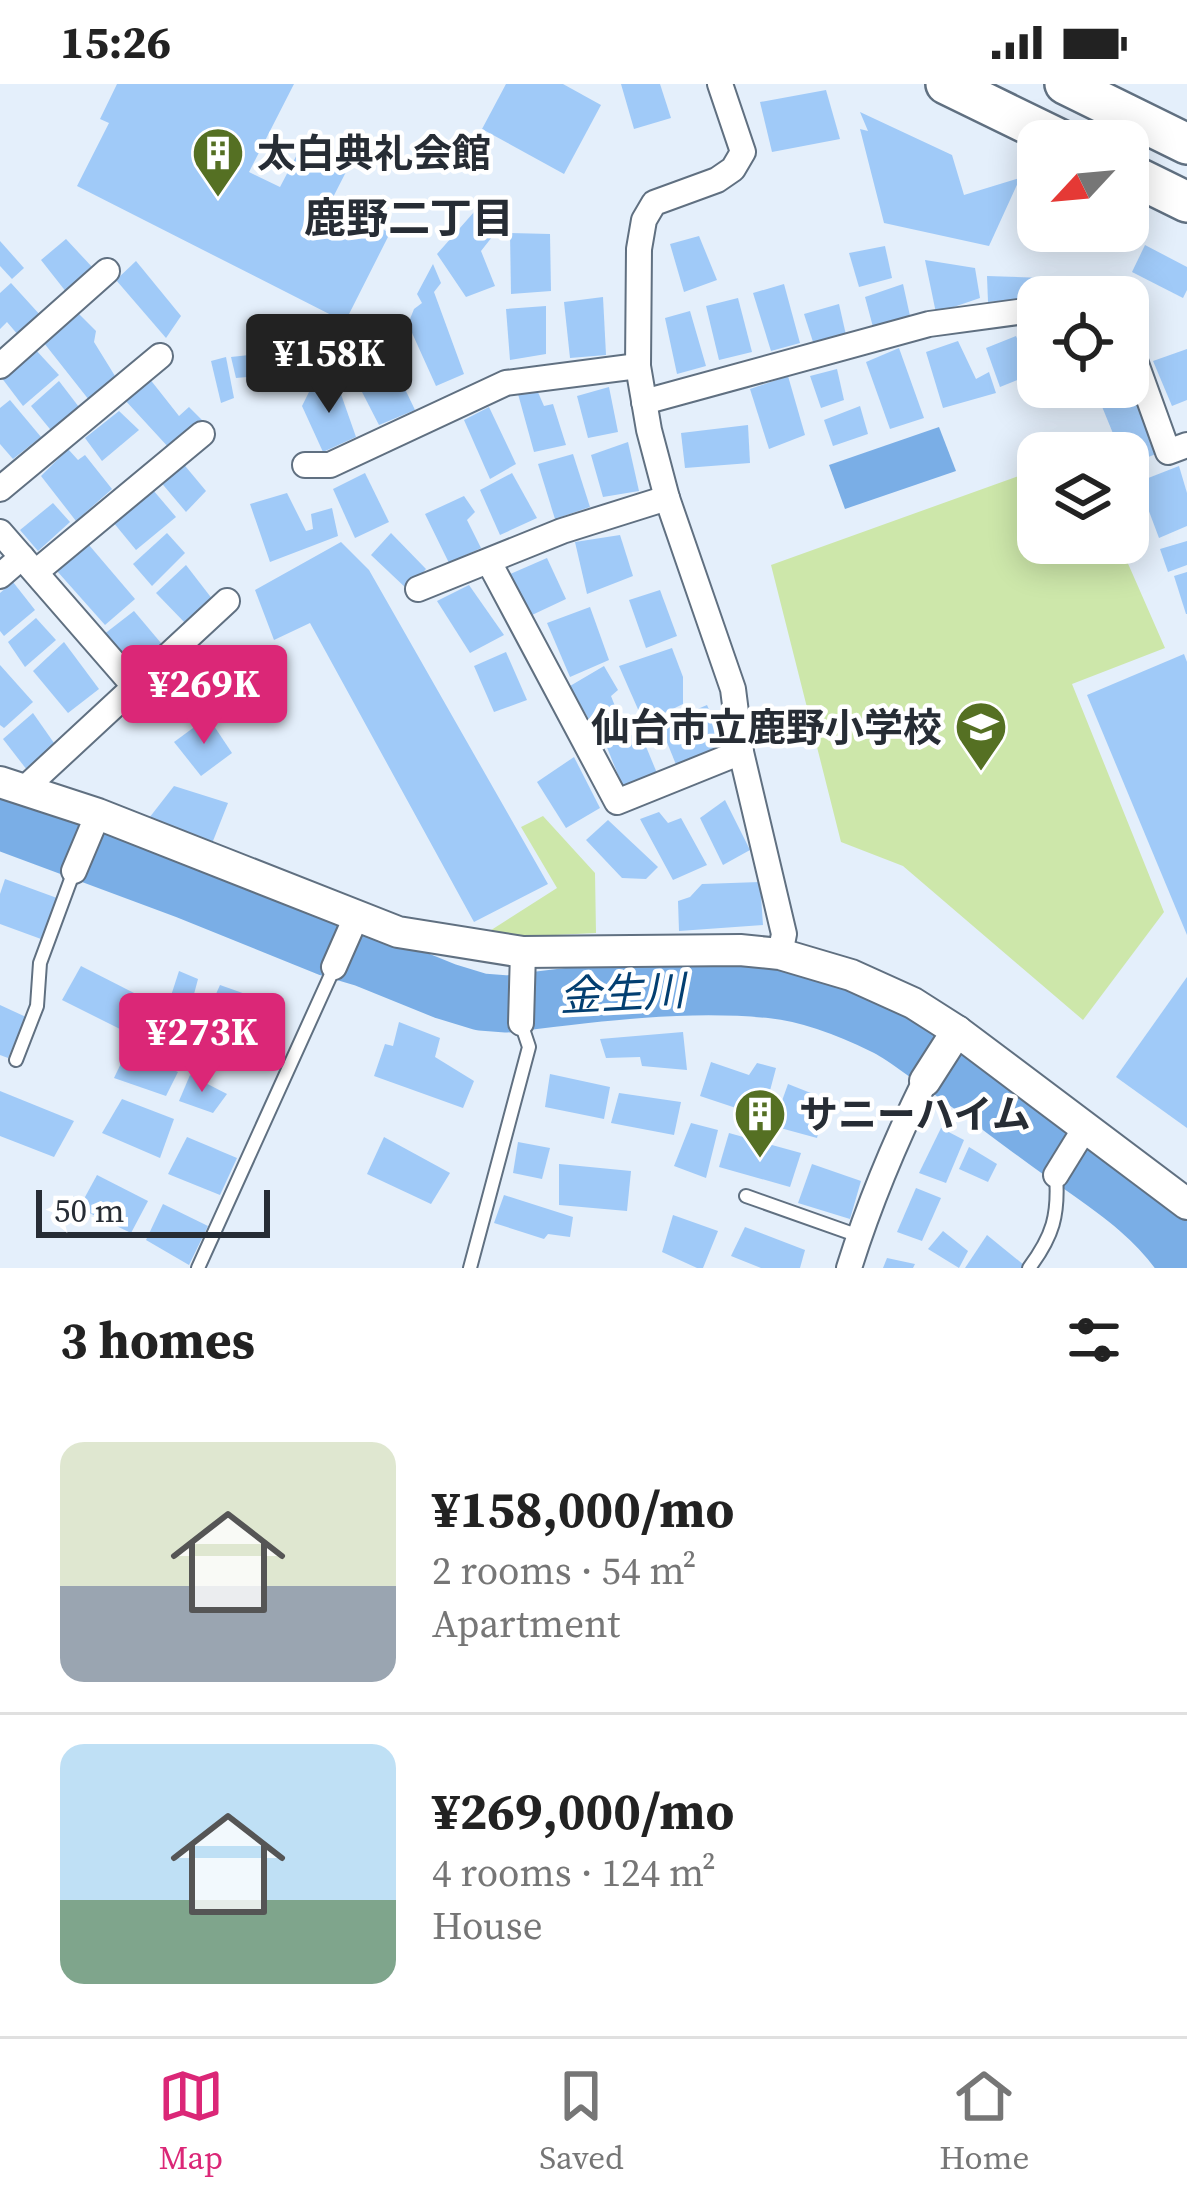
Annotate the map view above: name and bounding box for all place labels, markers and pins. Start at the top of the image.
building icon: 太白典礼会館 [190,125,246,199]
place label: 太白典礼会館 [257,127,491,180]
pin: ¥158K [245,314,413,416]
pin: ¥269K [120,645,288,747]
school or university icon: 仙台市立鹿野小学校 [953,699,1009,773]
place label: 仙台市立鹿野小学校 [591,701,942,754]
pin: ¥273K [118,993,286,1095]
building icon: サニーハイム [732,1086,788,1160]
place label: サニーハイム [799,1088,1031,1141]

